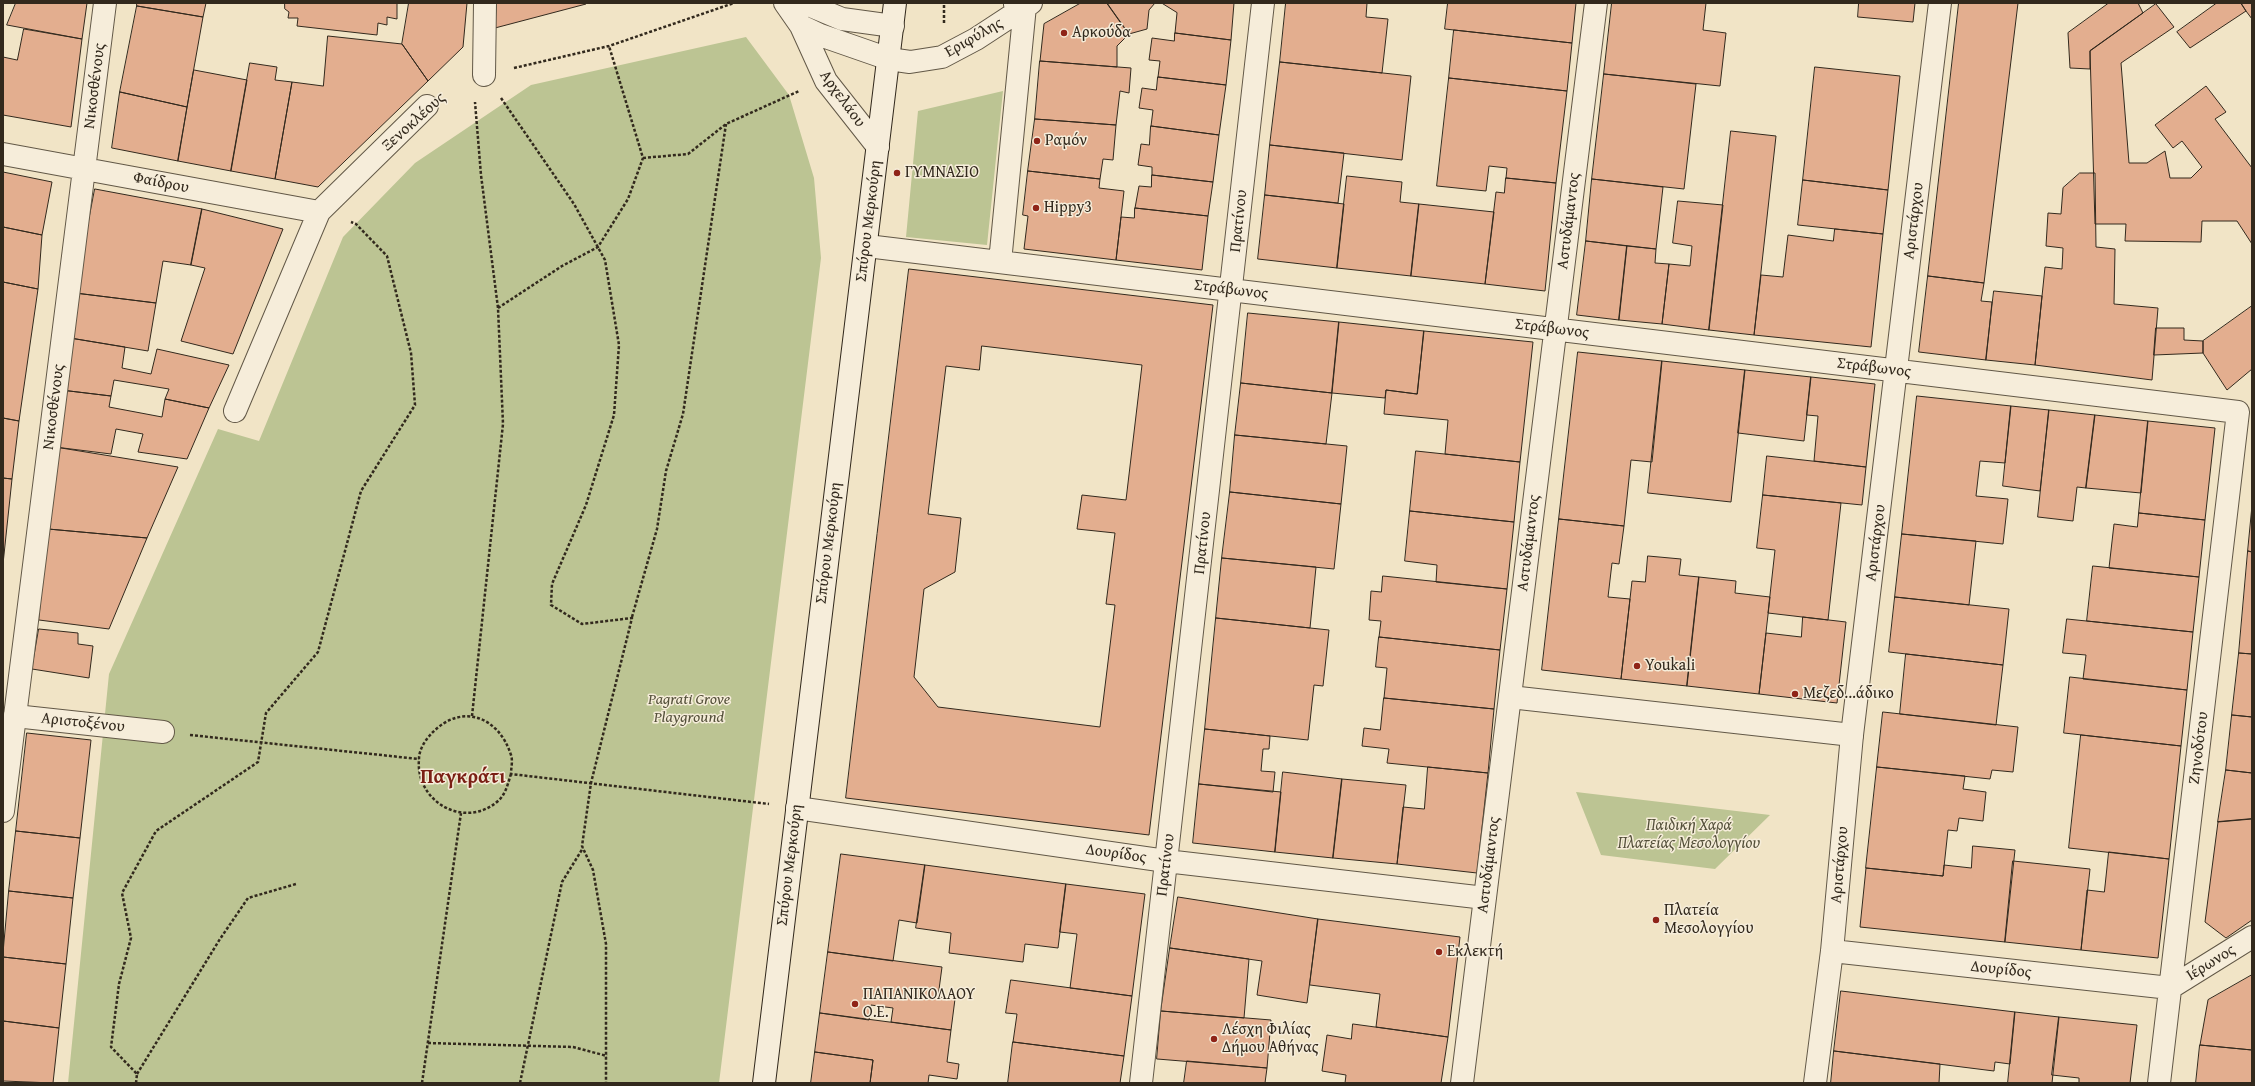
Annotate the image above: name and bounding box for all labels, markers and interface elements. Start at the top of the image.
street label: Εριφύλης [942,14,1006,62]
place label: Αρκούδα [1072,23,1131,43]
marker: Αρκούδα [1059,28,1069,38]
street label: Νικοσθένους [80,42,110,130]
street label: Αρχελάου [815,67,869,131]
street label: Ξενοκλέους [378,89,450,155]
place label: Ραμόν [1045,131,1087,151]
marker: Ραμόν [1032,136,1042,146]
street label: Σπύρου Μερκούρη [852,159,886,283]
place label: ΓΥΜΝΑΣΙΟ [905,163,979,183]
street label: Φαίδρου [132,168,190,198]
marker: ΓΥΜΝΑΣΙΟ [892,168,902,178]
street label: Αστυδάμαντος [1554,172,1584,270]
street label: Αριστάρχου [1900,181,1928,261]
street label: Πρατίνου [1226,189,1252,253]
place label: Hippy3 [1044,198,1092,218]
marker: Hippy3 [1031,203,1041,213]
street label: Στράβωνος [1193,276,1269,304]
street label: Στράβωνος [1514,315,1590,343]
street label: Στράβωνος [1836,354,1912,382]
street label: Νικοσθένους [39,363,69,451]
street label: Σπύρου Μερκούρη [812,481,846,605]
street label: Αστυδάμαντος [1514,494,1544,592]
street label: Αριστάρχου [1862,503,1890,583]
street label: Πρατίνου [1190,511,1216,575]
place label: Youkali [1645,656,1695,676]
marker: Youkali [1632,661,1642,671]
place label: Μεζεδ...άδικο [1803,684,1894,704]
marker: Μεζεδ...άδικο [1790,689,1800,699]
park label: Pagrati Grove Playground [648,690,730,728]
street label: Αριστοξένου [40,709,126,737]
street label: Ζηνοδότου [2185,711,2213,785]
district label: Παγκράτι [420,766,506,790]
street label: Σπύρου Μερκούρη [773,803,807,927]
street label: Αστυδάμαντος [1474,816,1504,914]
park label: Παιδική Χαρά Πλατείας Μεσολογγίου [1618,816,1760,854]
street label: Αριστάρχου [1827,826,1853,904]
street label: Πρατίνου [1153,833,1179,897]
street label: Δουρίδος [1084,840,1148,868]
place label: Πλατεία Μεσολογγίου [1664,901,1753,939]
marker: Πλατεία Μεσολογγίου [1651,915,1661,925]
street label: Ιέρωνος [2183,941,2239,985]
place label: Εκλεκτή [1447,942,1503,962]
marker: Εκλεκτή [1434,947,1444,957]
street label: Δουρίδος [1970,957,2032,983]
place label: ΠΑΠΑΝΙΚΟΛΑΟΥ Ο.Ε. [863,985,975,1023]
marker: ΠΑΠΑΝΙΚΟΛΑΟΥ Ο.Ε. [850,999,860,1009]
place label: Λέσχη Φιλίας Δήμου Αθήνας [1222,1020,1318,1058]
marker: Λέσχη Φιλίας Δήμου Αθήνας [1209,1034,1219,1044]

